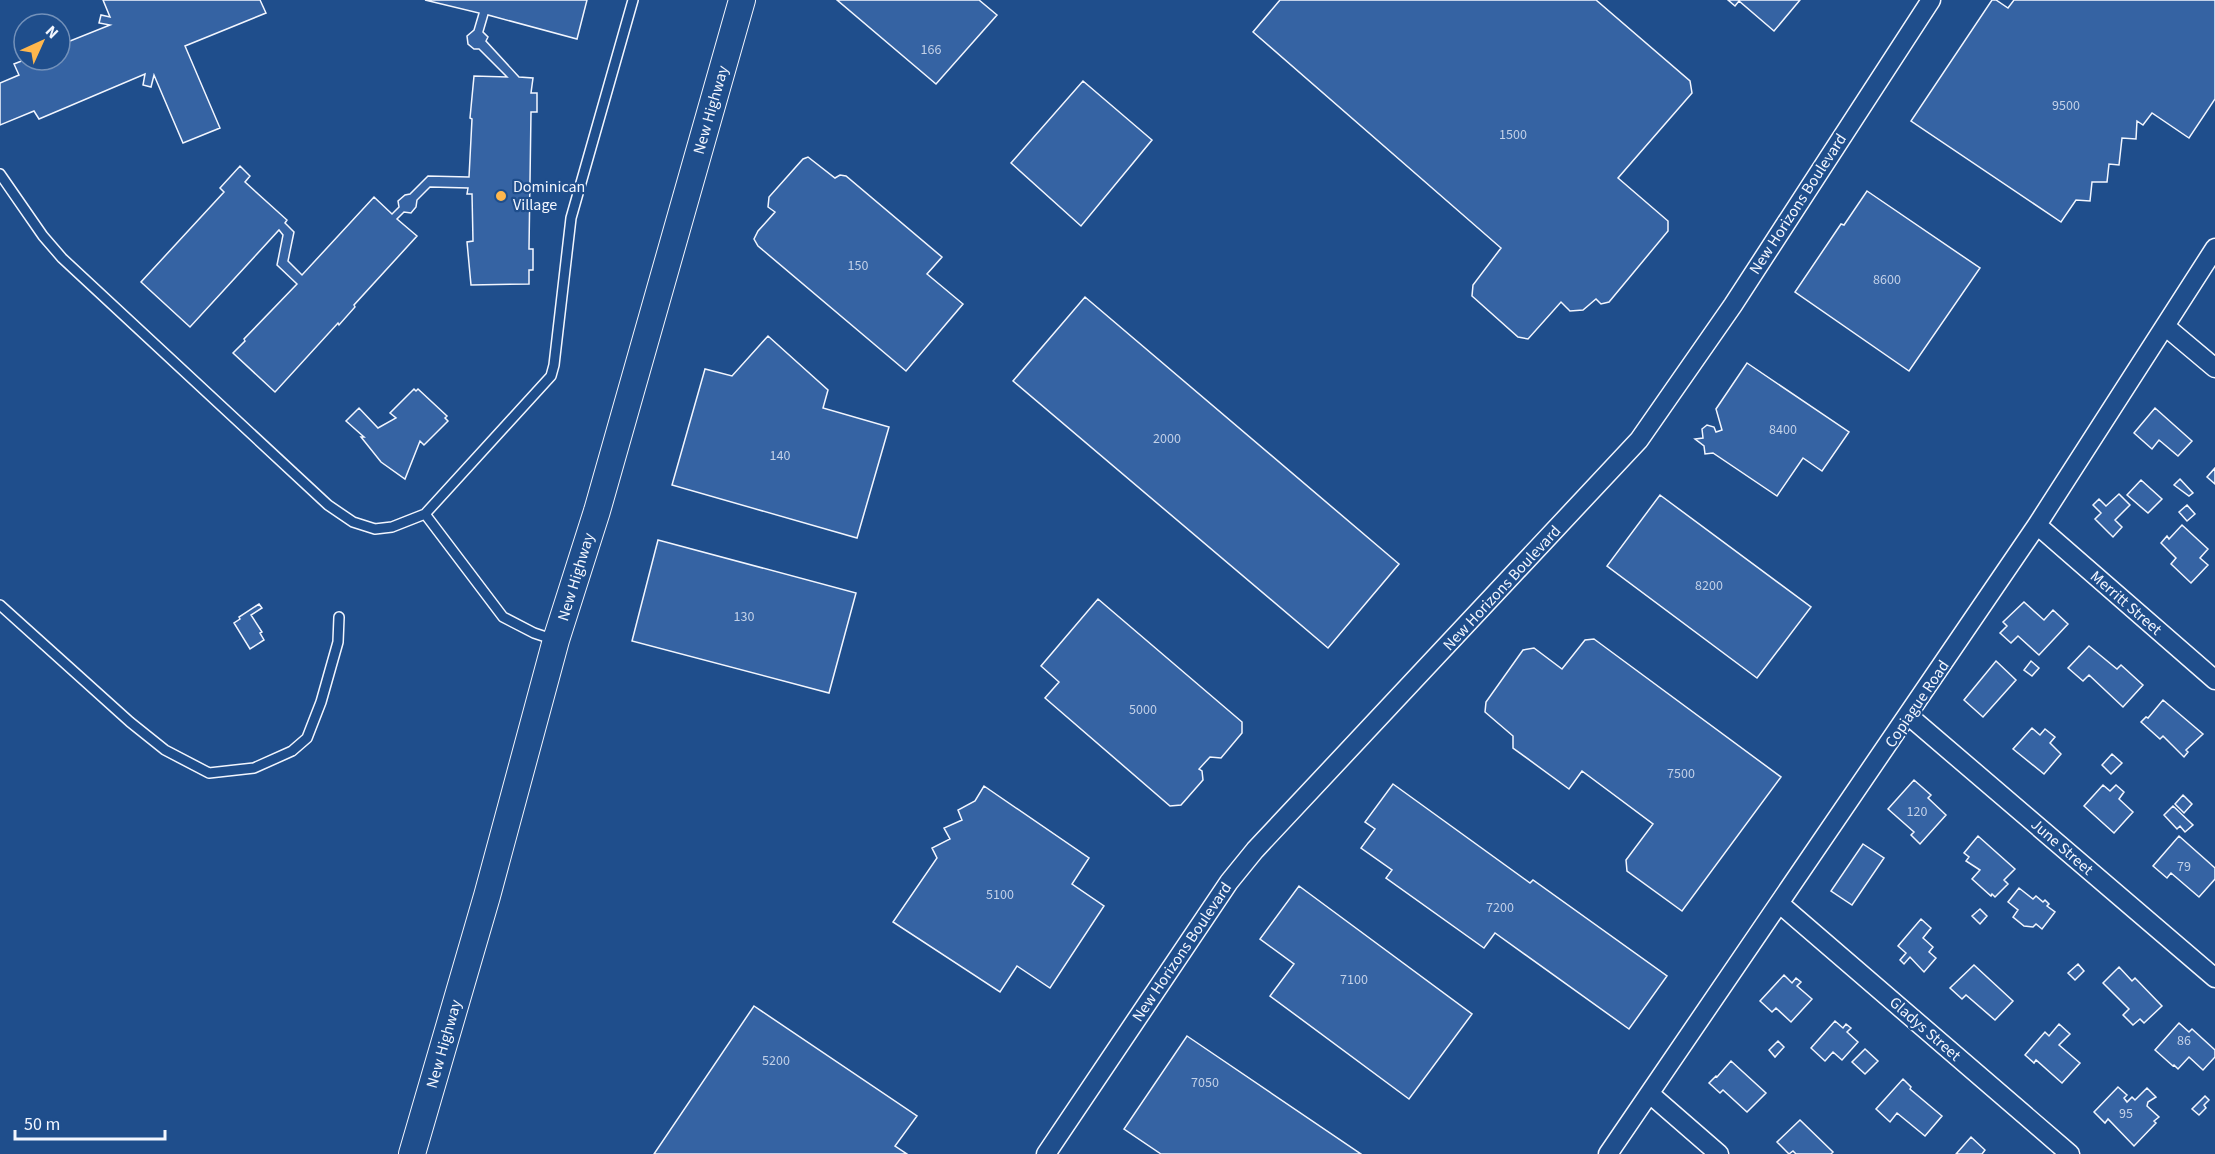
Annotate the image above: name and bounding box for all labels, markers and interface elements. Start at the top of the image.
north arrow [12,12,72,72]
text: N [40,21,63,44]
house number: 166 [921,40,941,60]
street label: New Highway [688,63,734,157]
house number: 9500 [2052,96,2080,116]
house number: 1500 [1499,125,1527,145]
street label: New Horizons Boulevard [1744,129,1852,279]
place label: Dominican Village [513,176,585,216]
marker: Dominican Village [494,189,508,203]
house number: 150 [848,256,868,276]
house number: 8600 [1873,270,1901,290]
house number: 8400 [1769,420,1797,440]
house number: 2000 [1153,429,1181,449]
house number: 140 [770,446,790,466]
street label: New Horizons Boulevard [1438,521,1566,655]
street label: New Highway [552,530,600,624]
street label: Merritt Street [2085,566,2167,641]
house number: 8200 [1695,576,1723,596]
house number: 130 [734,607,754,627]
street label: Copiague Road [1880,656,1954,752]
house number: 5000 [1129,700,1157,720]
house number: 7500 [1667,764,1695,784]
house number: 120 [1907,802,1927,822]
street label: June Street [2026,814,2098,881]
house number: 79 [2177,857,2191,877]
street label: New Horizons Boulevard [1127,878,1237,1026]
house number: 5100 [986,885,1014,905]
house number: 7200 [1486,898,1514,918]
house number: 7100 [1340,970,1368,990]
street label: Gladys Street [1884,992,1966,1067]
street label: New Highway [421,997,467,1091]
house number: 86 [2177,1031,2191,1051]
house number: 5200 [762,1051,790,1071]
house number: 7050 [1191,1073,1219,1093]
scale bar [15,1103,165,1141]
house number: 95 [2119,1104,2133,1124]
text: 50 m [24,1112,60,1137]

